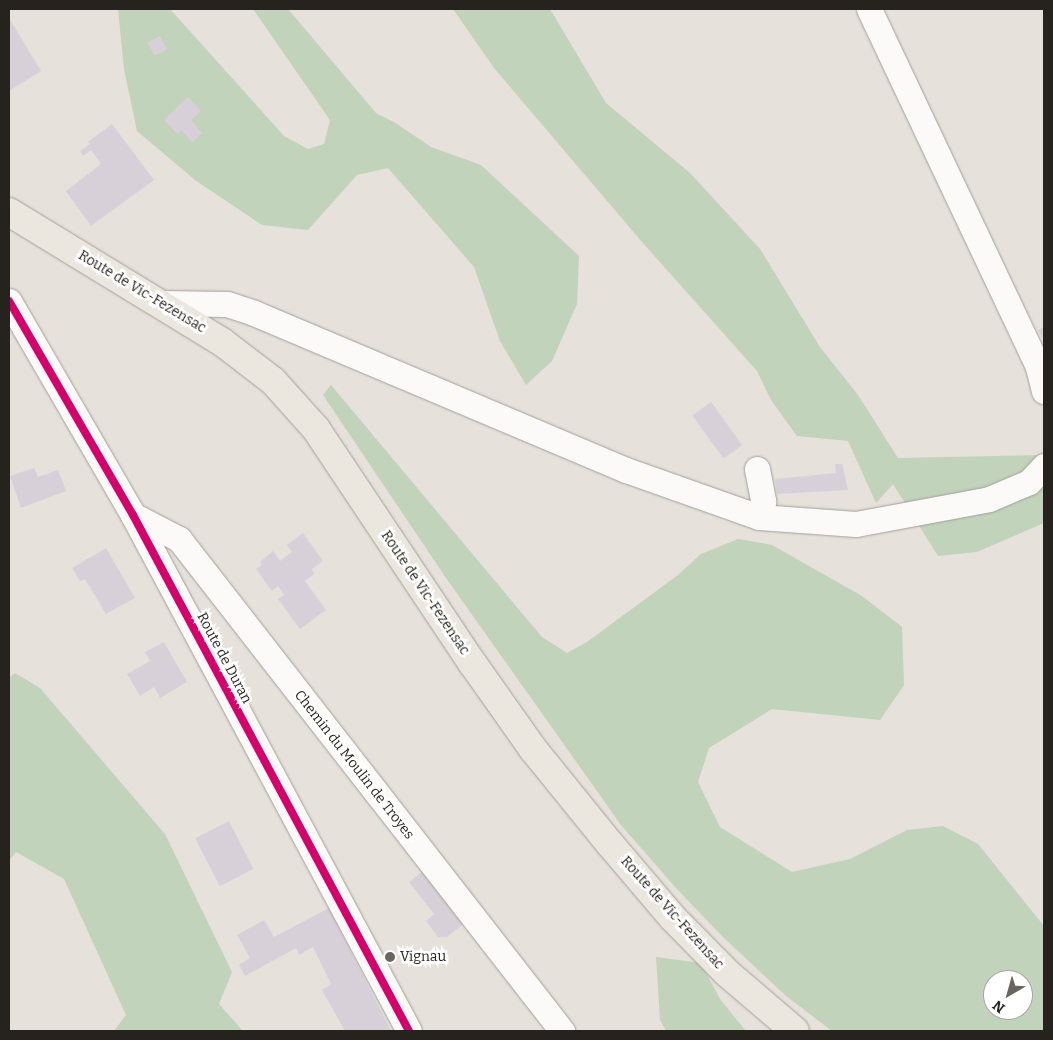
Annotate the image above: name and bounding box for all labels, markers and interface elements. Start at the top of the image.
street label: Route de Vic-Fezensac [75,247,209,337]
street label: Route de Vic-Fezensac [377,528,473,658]
street label: Route de Duran [193,610,255,706]
street label: Chemin du Moulin de Troyes [291,687,417,843]
street label: Route de Vic-Fezensac [617,853,727,973]
place label: Vignau [400,949,446,965]
marker: Vignau [384,951,396,963]
north arrow [983,970,1033,1020]
text: N [990,996,1009,1016]

